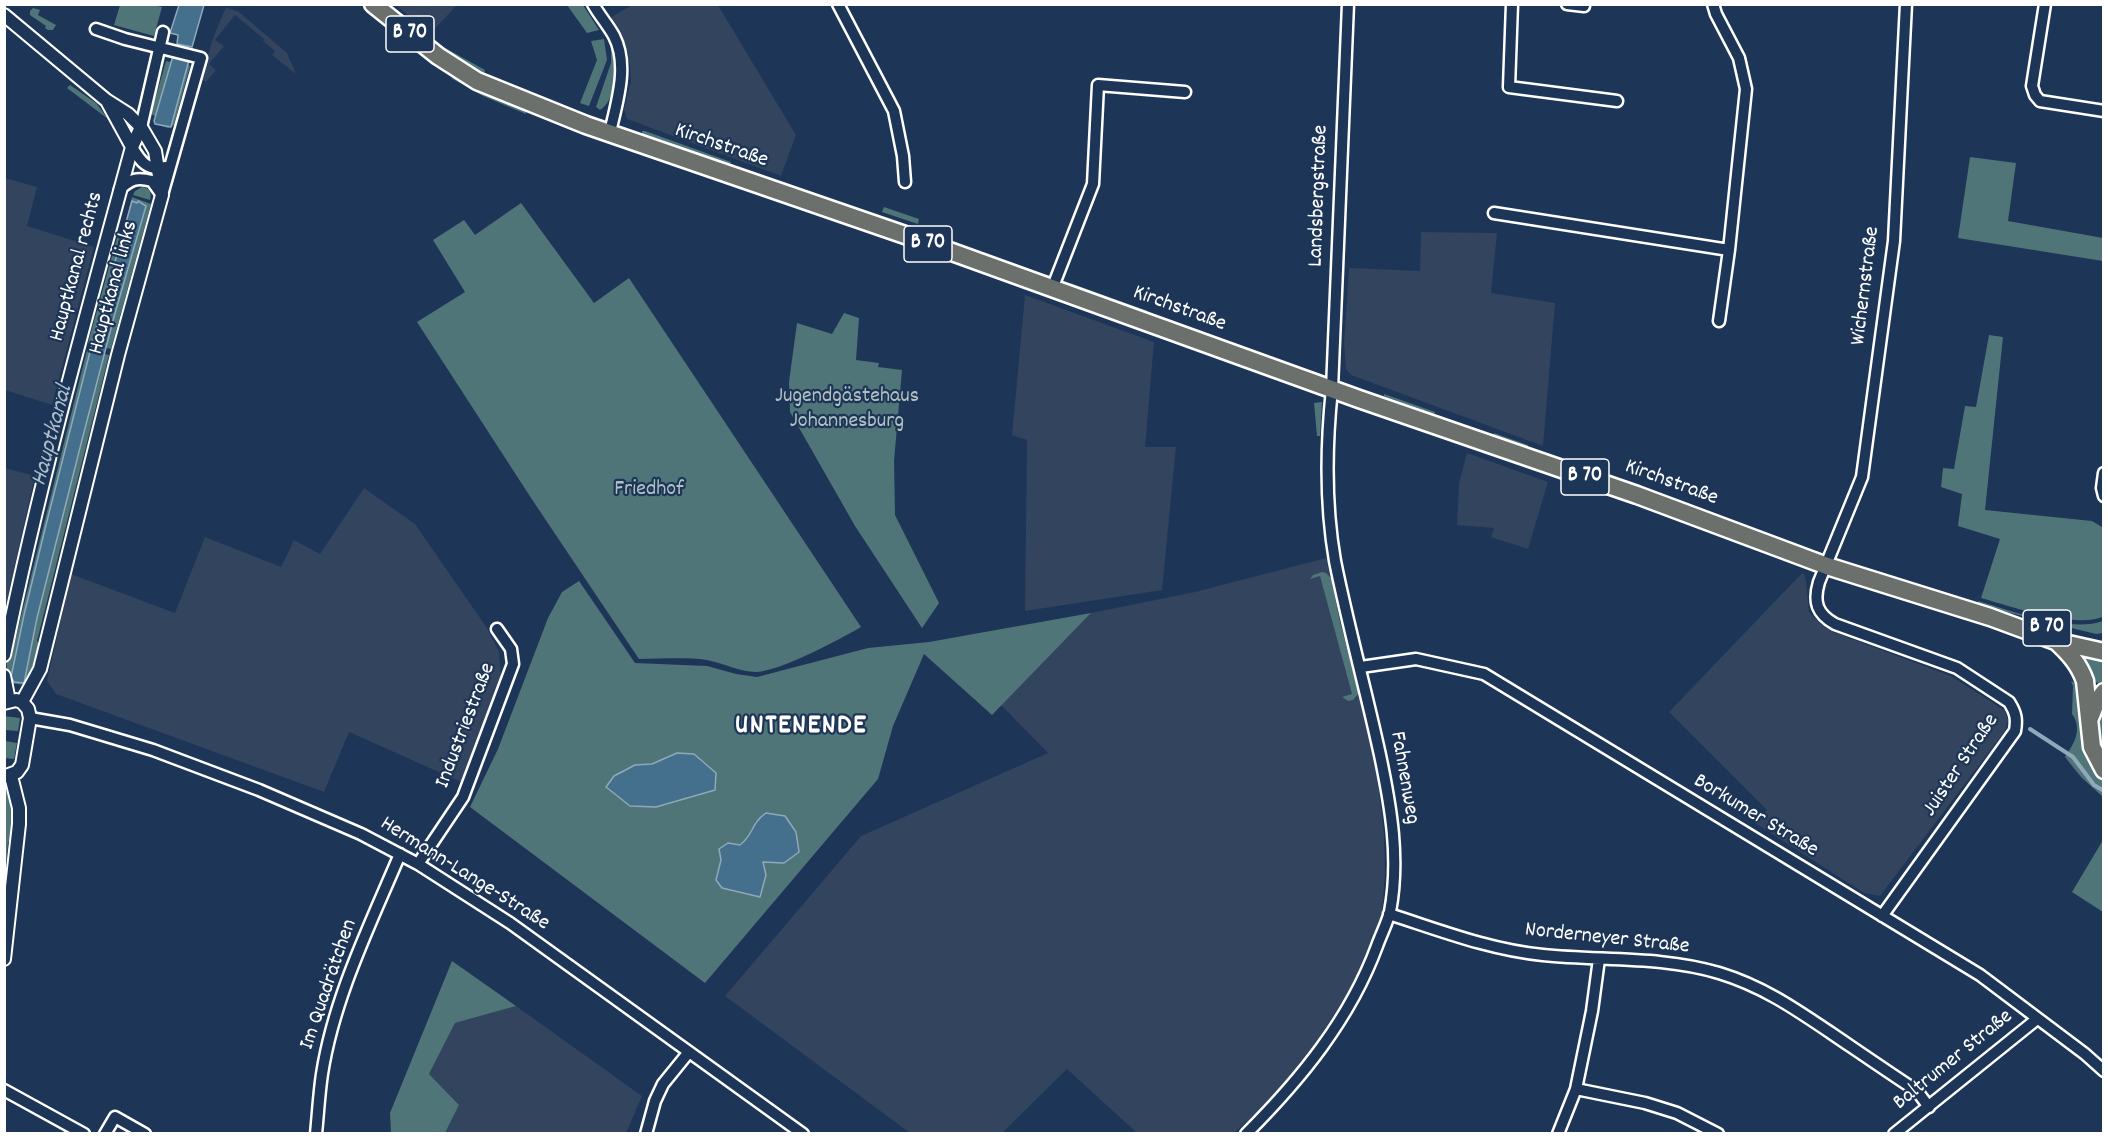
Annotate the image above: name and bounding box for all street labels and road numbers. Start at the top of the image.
road number: B 70 [386,16,434,52]
street label: Kirchstraße [671,119,771,175]
street label: Landsbergstraße [1304,125,1336,267]
street label: Hauptkanal rechts [45,189,111,345]
street label: Hauptkanal links [85,218,145,358]
street label: Wichernstraße [1847,225,1887,347]
road number: B 70 [904,226,952,262]
street label: Kirchstraße [1129,281,1229,339]
street label: Kirchstraße [1621,455,1721,513]
road number: B 70 [1561,459,1609,495]
road number: B 70 [2023,610,2071,646]
street label: Industriestraße [431,660,503,792]
street label: Juister Straße [1918,710,2006,822]
street label: Fahnenweg [1382,730,1424,826]
street label: Borkumer Straße [1688,769,1822,865]
street label: Hermann-Lange-Straße [374,812,554,938]
street label: Im Quadrätchen [295,916,365,1054]
street label: Norderneyer Straße [1524,918,1690,962]
street label: Baltrumer Straße [1889,1005,2019,1117]

